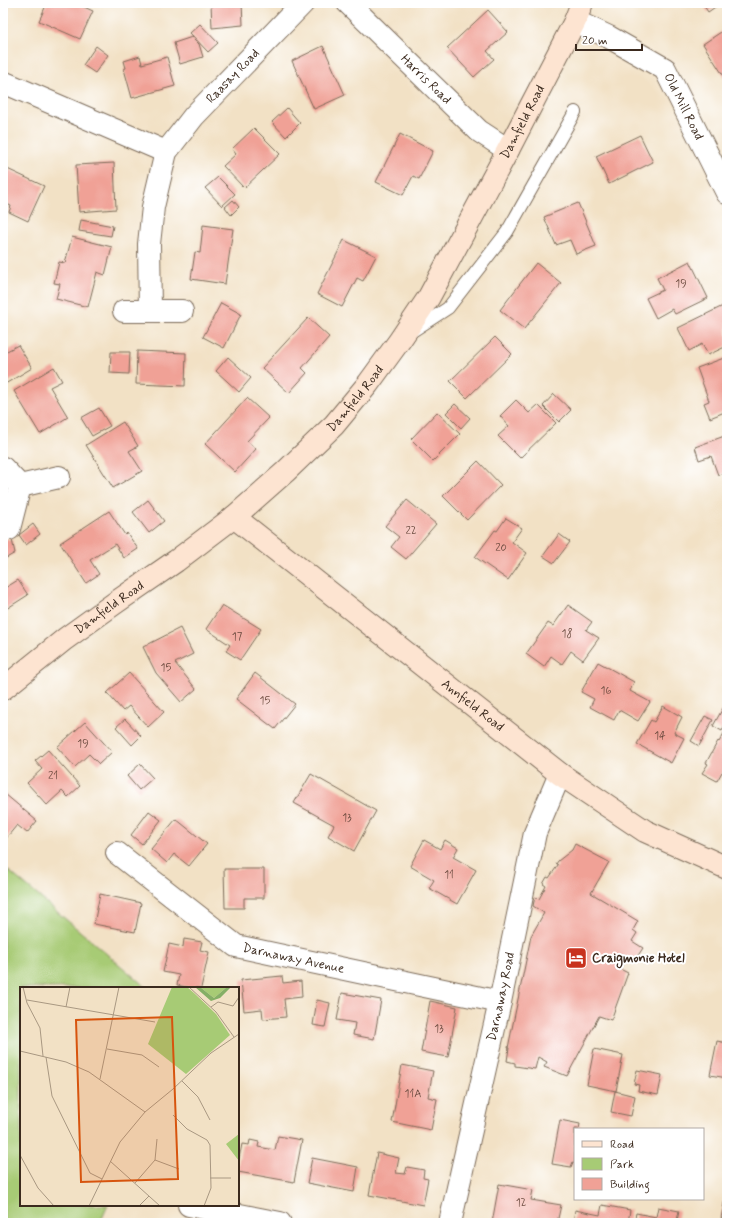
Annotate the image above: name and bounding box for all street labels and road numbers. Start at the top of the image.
street label: Raasay Road [202,45,263,107]
street label: Harris Road [397,50,455,108]
street label: Old Mill Road [660,70,708,143]
street label: Damfield Road [496,82,549,162]
street label: Damfield Road [323,362,387,436]
street label: Damfield Road [71,577,147,638]
street label: Annfield Road [438,675,508,735]
street label: Darnaway Avenue [241,939,346,977]
street label: Darnaway Road [483,951,519,1043]

